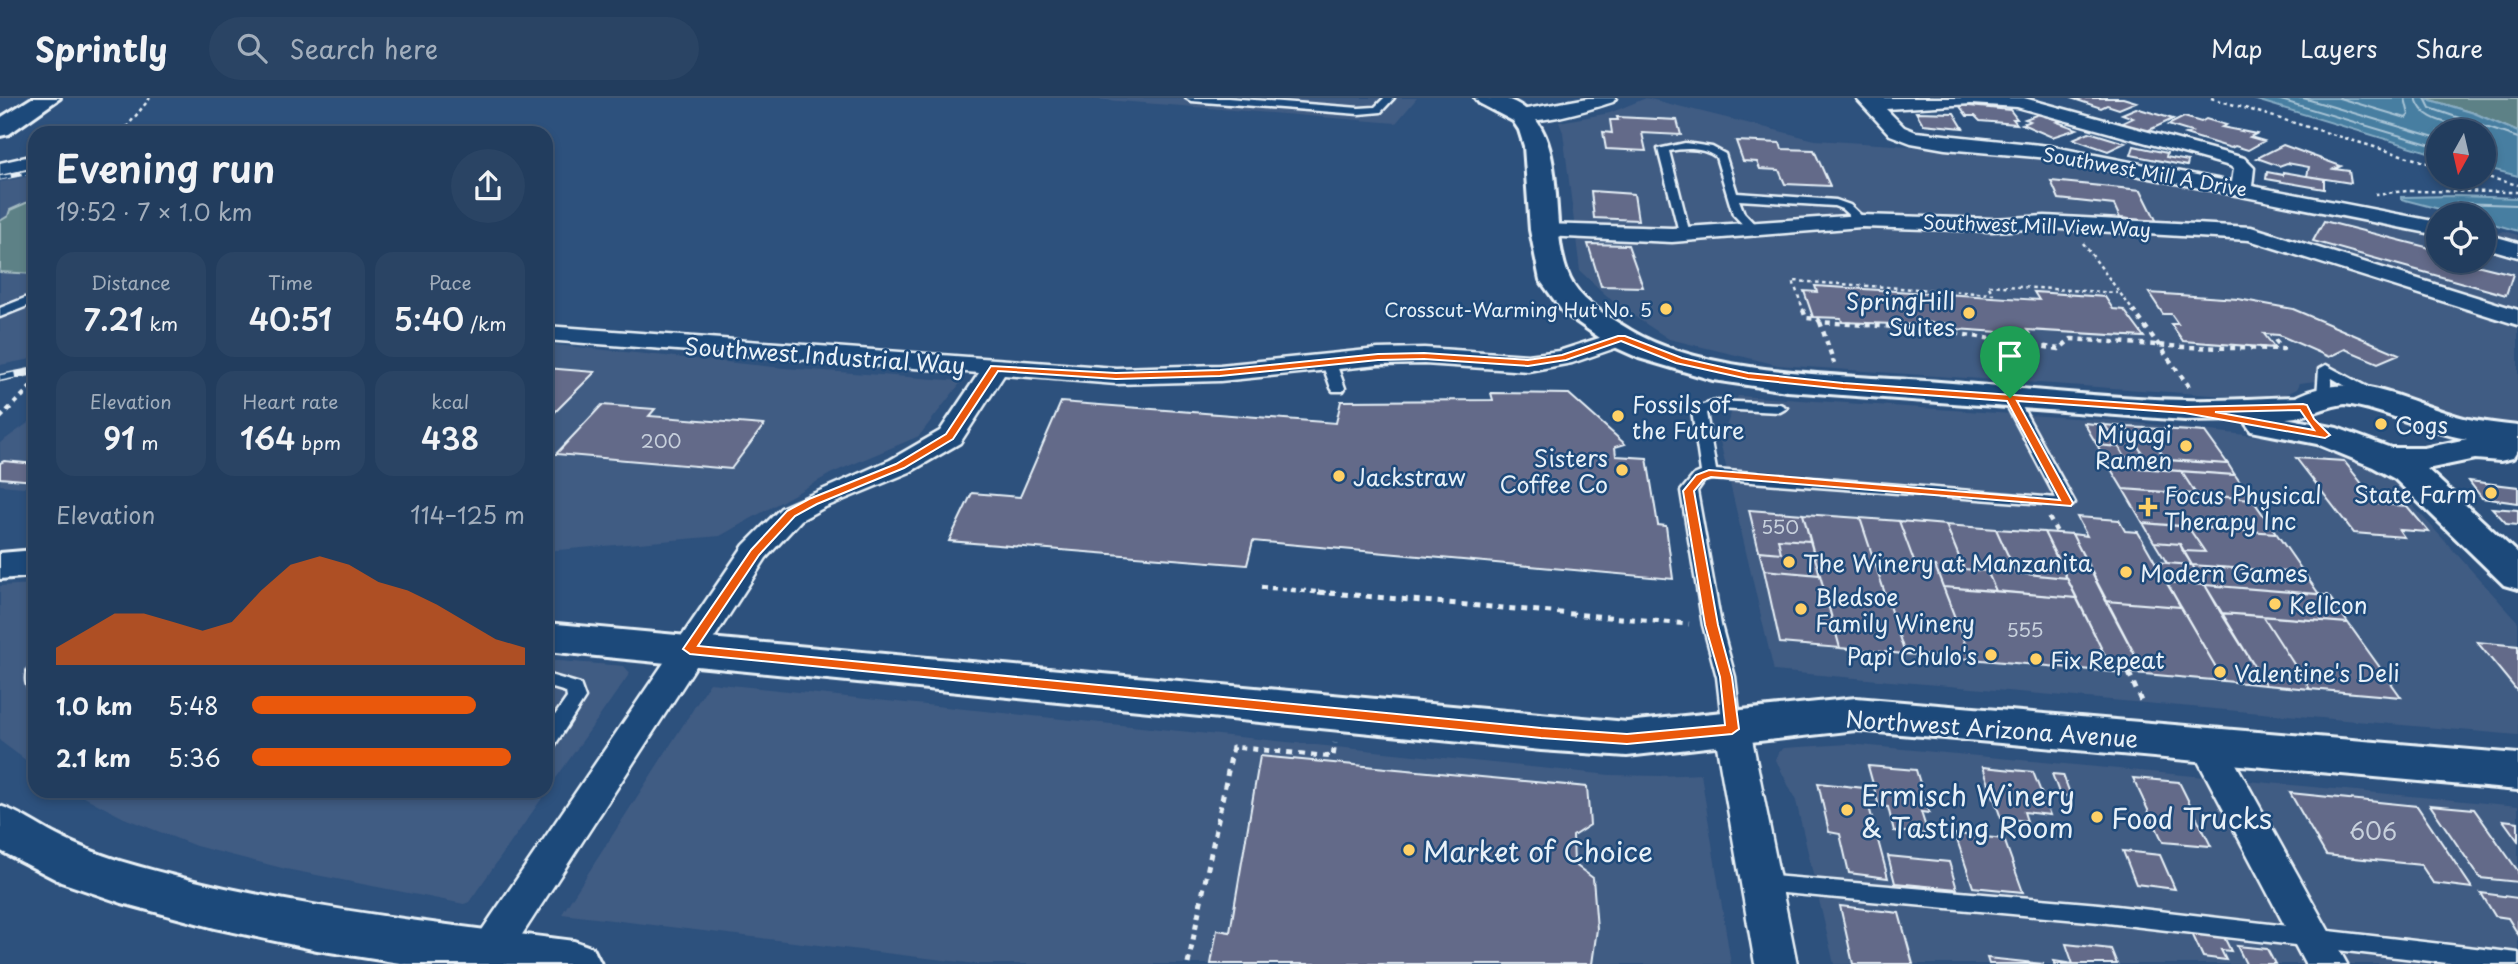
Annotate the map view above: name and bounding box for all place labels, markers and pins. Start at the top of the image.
place label: SpringHill Suites [1846,283,1955,344]
place label: Crosscut-Warming Hut No. 5 [1384,295,1652,323]
marker: Crosscut-Warming Hut No. 5 [1658,301,1674,317]
marker: SpringHill Suites [1961,305,1977,321]
pin [1980,326,2040,398]
place label: Fossils of the Future [1632,386,1745,447]
place label: Cogs [2395,407,2448,442]
marker: Fossils of the Future [1610,408,1626,424]
place label: Miyagi Ramen [2095,416,2172,477]
marker: Cogs [2373,416,2389,432]
marker: Miyagi Ramen [2178,438,2194,454]
place label: Sisters Coffee Co [1500,440,1608,501]
place label: Jackstraw [1353,459,1466,494]
marker: Sisters Coffee Co [1614,462,1630,478]
marker: Jackstraw [1331,468,1347,484]
place label: State Farm [2354,476,2477,511]
place label: Focus Physical Therapy Inc [2164,477,2322,538]
marker: State Farm [2483,485,2499,501]
marker: Focus Physical Therapy Inc [2138,497,2158,517]
place label: The Winery at Manzanita [1803,545,2093,580]
marker: The Winery at Manzanita [1781,554,1797,570]
place label: Modern Games [2140,555,2308,590]
marker: Modern Games [2118,564,2134,580]
place label: Bledsoe Family Winery [1815,579,1975,640]
place label: Kellcon [2289,587,2368,622]
marker: Kellcon [2267,596,2283,612]
marker: Bledsoe Family Winery [1793,601,1809,617]
place label: Papi Chulo's [1847,638,1977,673]
place label: Fix Repeat [2050,642,2165,677]
marker: Papi Chulo's [1983,647,1999,663]
marker: Fix Repeat [2028,651,2044,667]
place label: Valentine's Deli [2234,655,2400,690]
marker: Valentine's Deli [2212,664,2228,680]
place label: Ermisch Winery & Tasting Room [1861,773,2075,848]
place label: Food Trucks [2111,796,2272,839]
marker: Ermisch Winery & Tasting Room [1839,802,1855,818]
marker: Food Trucks [2089,809,2105,825]
place label: Market of Choice [1423,829,1653,872]
marker: Market of Choice [1401,842,1417,858]

